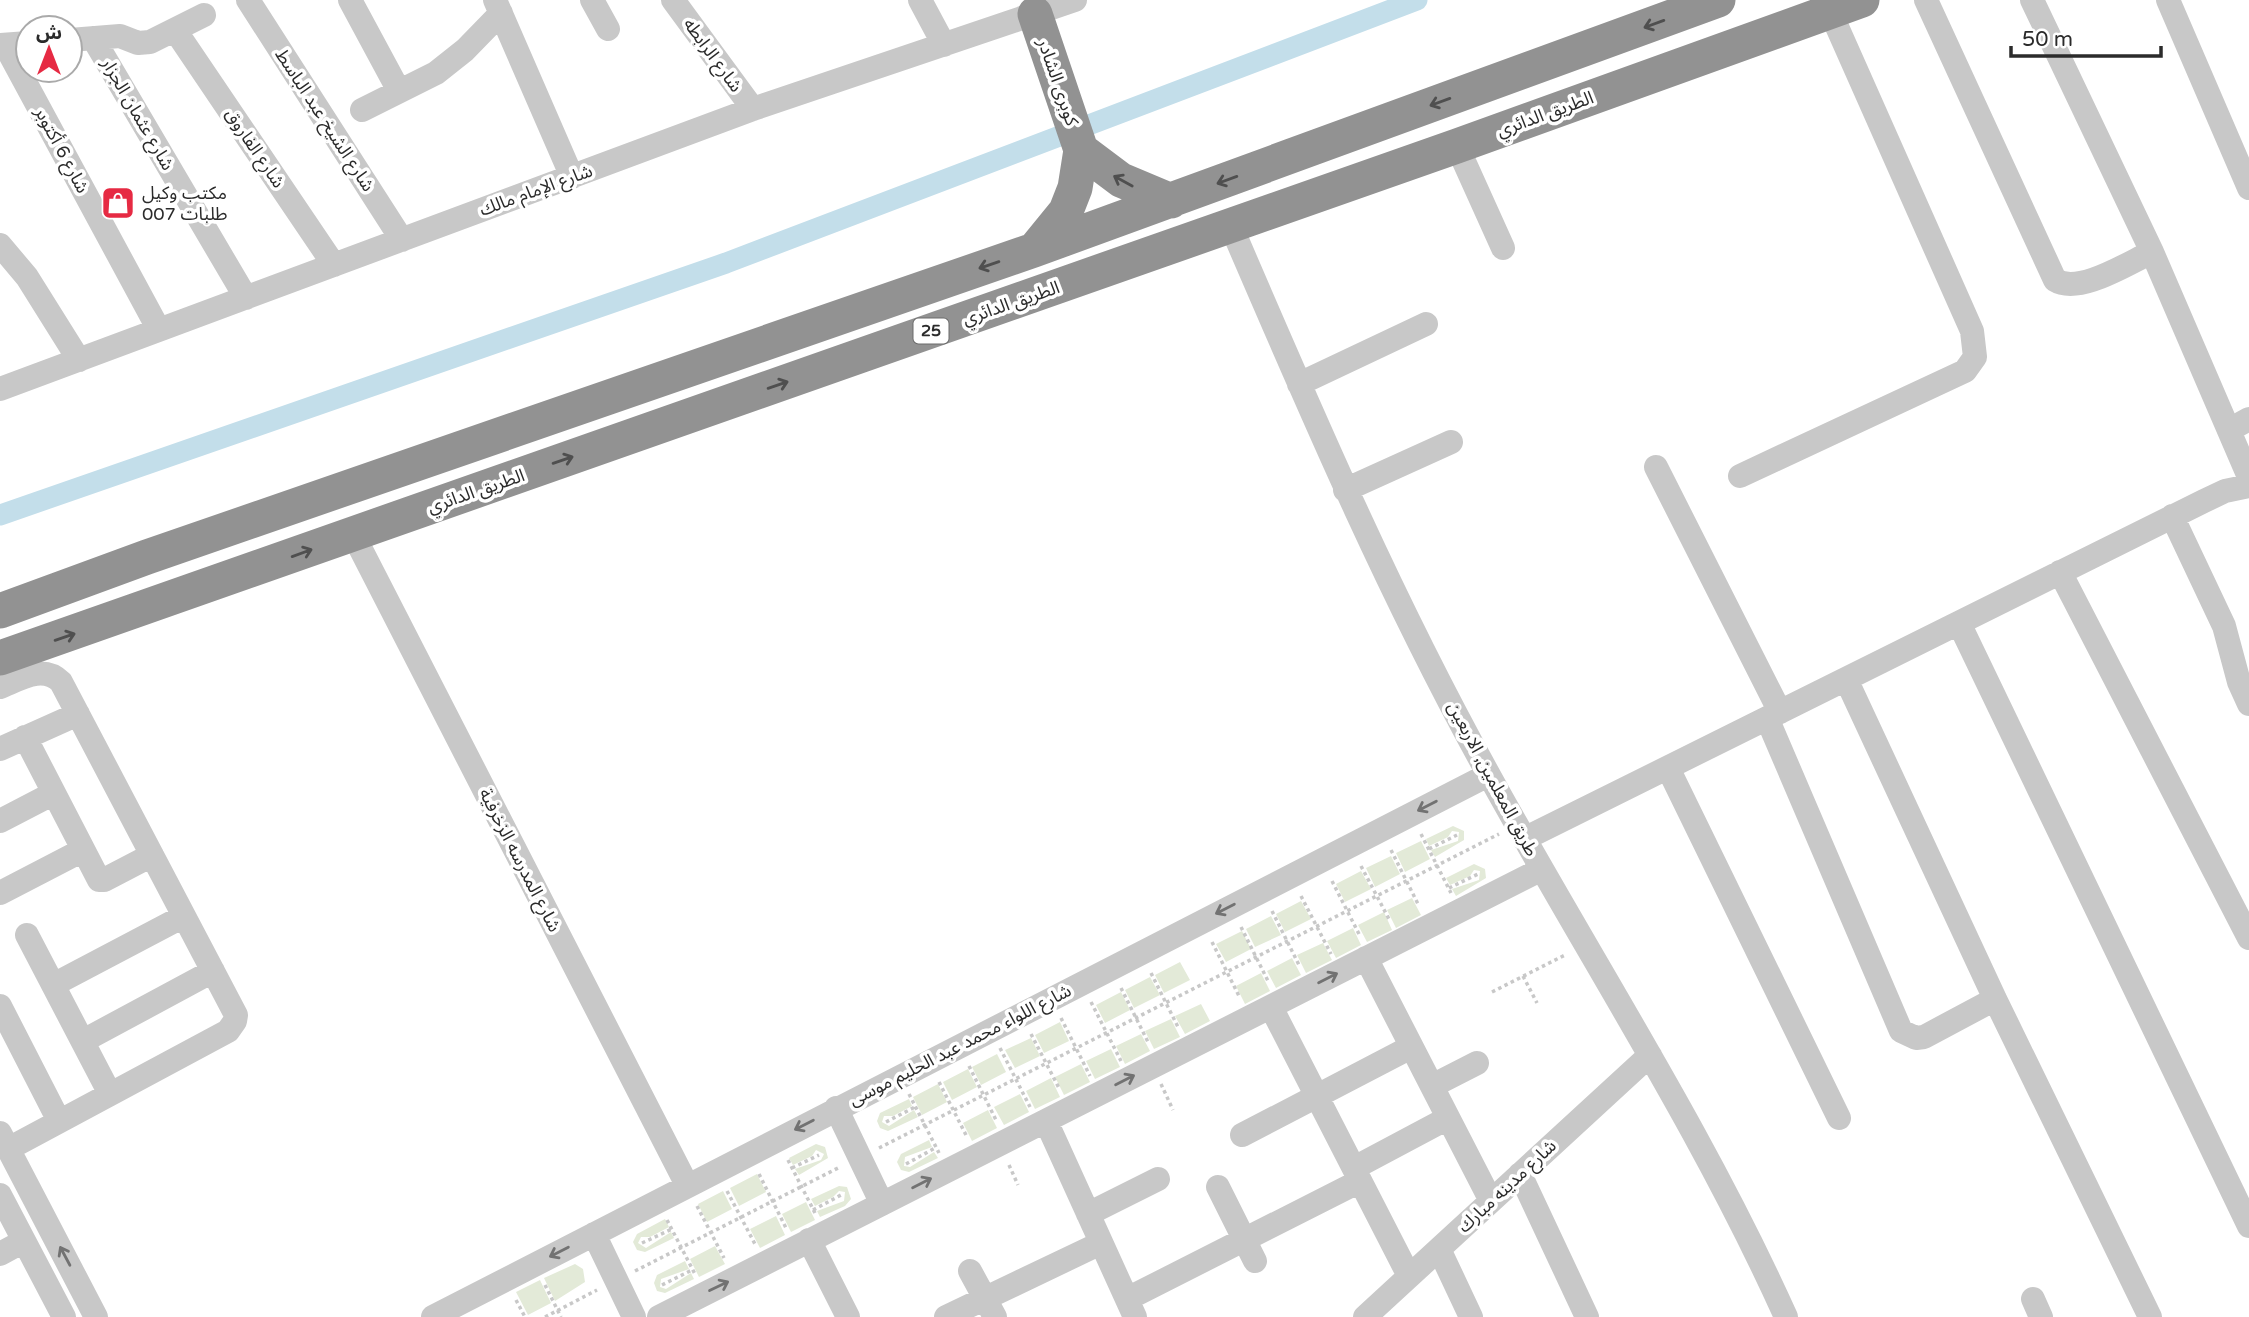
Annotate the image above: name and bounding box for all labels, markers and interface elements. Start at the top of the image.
north arrow [14,14,84,84]
street label: شارع الرابطه [676,14,747,98]
scale bar [2011,14,2162,58]
one-way arrow [1643,18,1665,31]
text: ش [36,22,62,44]
text: 50 m [2022,27,2073,52]
street label: كوبرى الشادر [1032,34,1083,129]
street label: شارع الشيخ عبد الباسط [268,44,379,197]
street label: شارع عثمان الجزار [94,53,179,176]
street label: الطريق الدائري [1494,86,1597,144]
one-way arrow [1430,97,1452,109]
street label: شارع 6 أكتوبر [27,102,94,198]
street label: شارع الفاروق [218,104,290,194]
street label: شارع الإمام مالك [477,159,597,223]
one-way arrow [1113,174,1134,187]
one-way arrow [1216,175,1238,187]
place label: مكتب وكيل طلبات 007 [142,182,227,225]
shop icon: مكتب وكيل طلبات 007 [99,184,137,222]
one-way arrow [979,260,1001,272]
street label: الطريق الدائري [959,276,1063,332]
road number: 25 [914,318,948,344]
one-way arrow [766,378,788,390]
one-way arrow [551,453,573,466]
street label: الطريق الدائري [424,464,528,520]
one-way arrow [291,546,313,558]
one-way arrow [53,629,75,642]
street label: طريق المعلمين, الاربعين [1443,698,1543,860]
street label: شارع المدرسه الزخرفية [472,784,566,937]
one-way arrow [1418,799,1438,813]
one-way arrow [1215,903,1236,917]
one-way arrow [1317,970,1338,984]
street label: شارع اللواء محمد عبد الحليم موسى [845,979,1076,1113]
one-way arrow [1114,1073,1135,1087]
one-way arrow [794,1118,815,1132]
street label: شارع مدينه مبارك [1453,1135,1563,1239]
one-way arrow [912,1176,932,1190]
one-way arrow [549,1245,570,1259]
one-way arrow [57,1247,71,1267]
one-way arrow [709,1279,729,1293]

